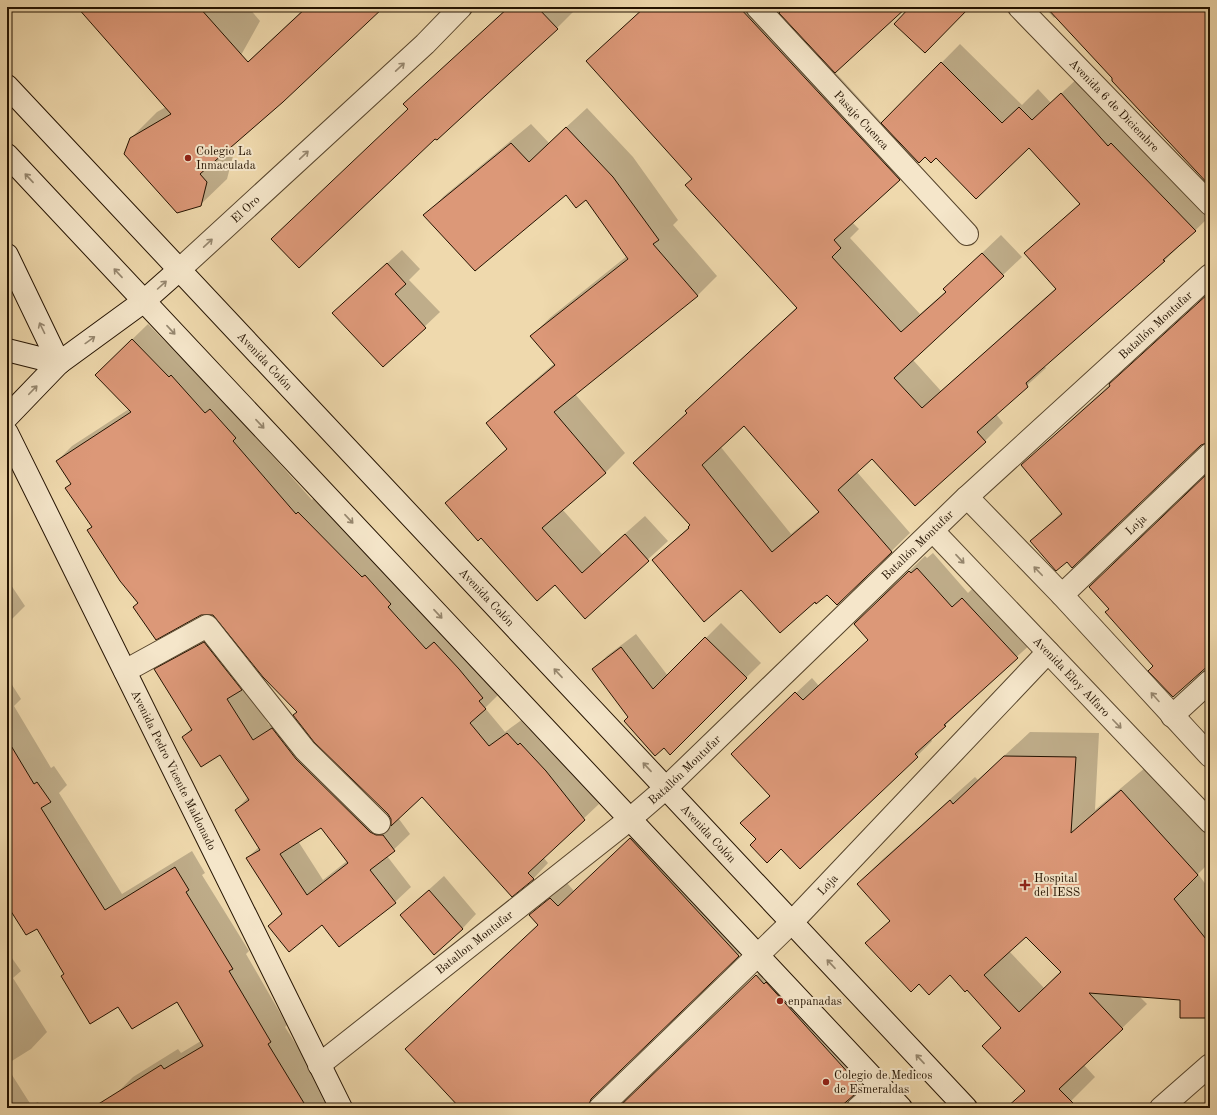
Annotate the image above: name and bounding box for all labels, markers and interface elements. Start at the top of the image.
street label: Avenida 6 de Diciembre [1066,58,1161,155]
one-way arrow [395,63,405,72]
street label: Pasaje Cuenca [831,89,891,152]
place label: Colegio La Inmaculada [196,146,256,172]
one-way arrow [299,151,309,160]
marker: Colegio La Inmaculada [183,153,193,163]
one-way arrow [24,173,34,183]
street label: El Oro [229,194,263,226]
one-way arrow [203,238,213,248]
one-way arrow [113,268,123,278]
one-way arrow [157,281,167,290]
street label: Batallón Montufar [1117,289,1195,362]
one-way arrow [38,322,45,334]
one-way arrow [166,324,175,334]
street label: Avenida Colón [234,330,295,393]
one-way arrow [85,336,96,344]
one-way arrow [28,385,38,395]
one-way arrow [255,419,265,429]
street label: Batallón Montufar [880,508,957,583]
street label: Loja [1124,513,1149,538]
one-way arrow [344,514,354,524]
one-way arrow [955,554,965,564]
one-way arrow [1033,566,1043,576]
street label: Avenida Colón [456,567,516,630]
one-way arrow [433,609,443,619]
street label: Avenida Eloy Alfaro [1030,635,1112,720]
one-way arrow [554,668,563,678]
street label: Avenida Pedro Vicente Maldonado [128,688,218,853]
one-way arrow [1150,692,1160,702]
one-way arrow [1112,719,1122,729]
street label: Batallón Montufar [647,733,724,807]
one-way arrow [642,762,652,772]
street label: Avenida Colón [678,803,738,866]
street label: Loja [816,872,841,898]
place label: Hospital del IESS [1034,873,1080,899]
marker: Hospital del IESS [1019,879,1031,891]
street label: Batallon Montufar [434,909,516,977]
one-way arrow [827,959,836,969]
marker: enpanadas [775,996,785,1006]
place label: enpanadas [788,996,842,1008]
one-way arrow [915,1054,925,1064]
place label: Colegio de Medicos de Esmeraldas [834,1070,932,1096]
marker: Colegio de Medicos de Esmeraldas [821,1077,831,1087]

